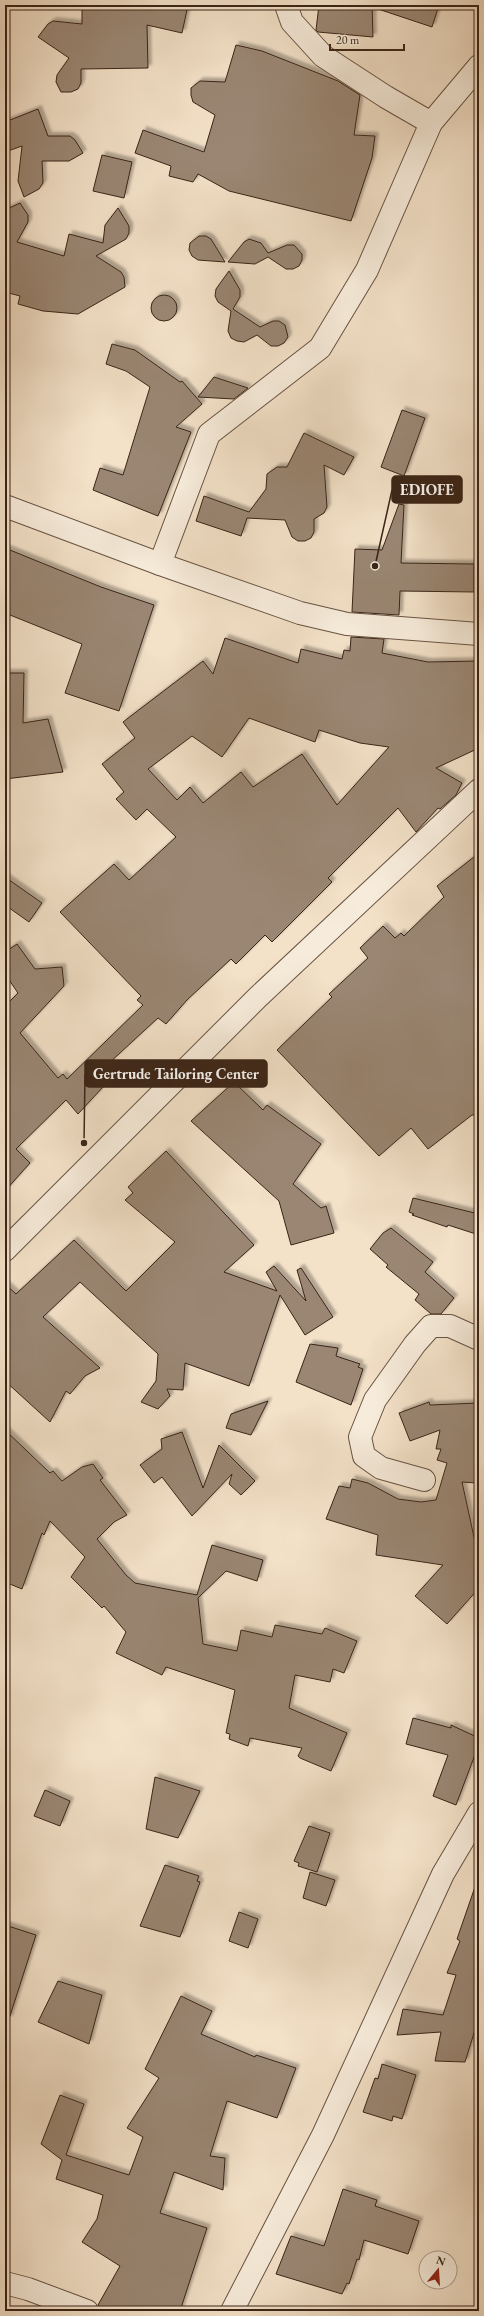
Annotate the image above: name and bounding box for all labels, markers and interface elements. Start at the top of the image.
scale bar [330,26,404,52]
text: 20 m [336,32,360,48]
callout: EDIOFE [392,476,462,503]
text: EDIOFE [400,480,454,499]
callout: Gertrude Tailoring Center [85,1060,267,1087]
text: Gertrude Tailoring Center [93,1064,260,1083]
north arrow [418,2250,458,2290]
text: N [435,2252,448,2269]

